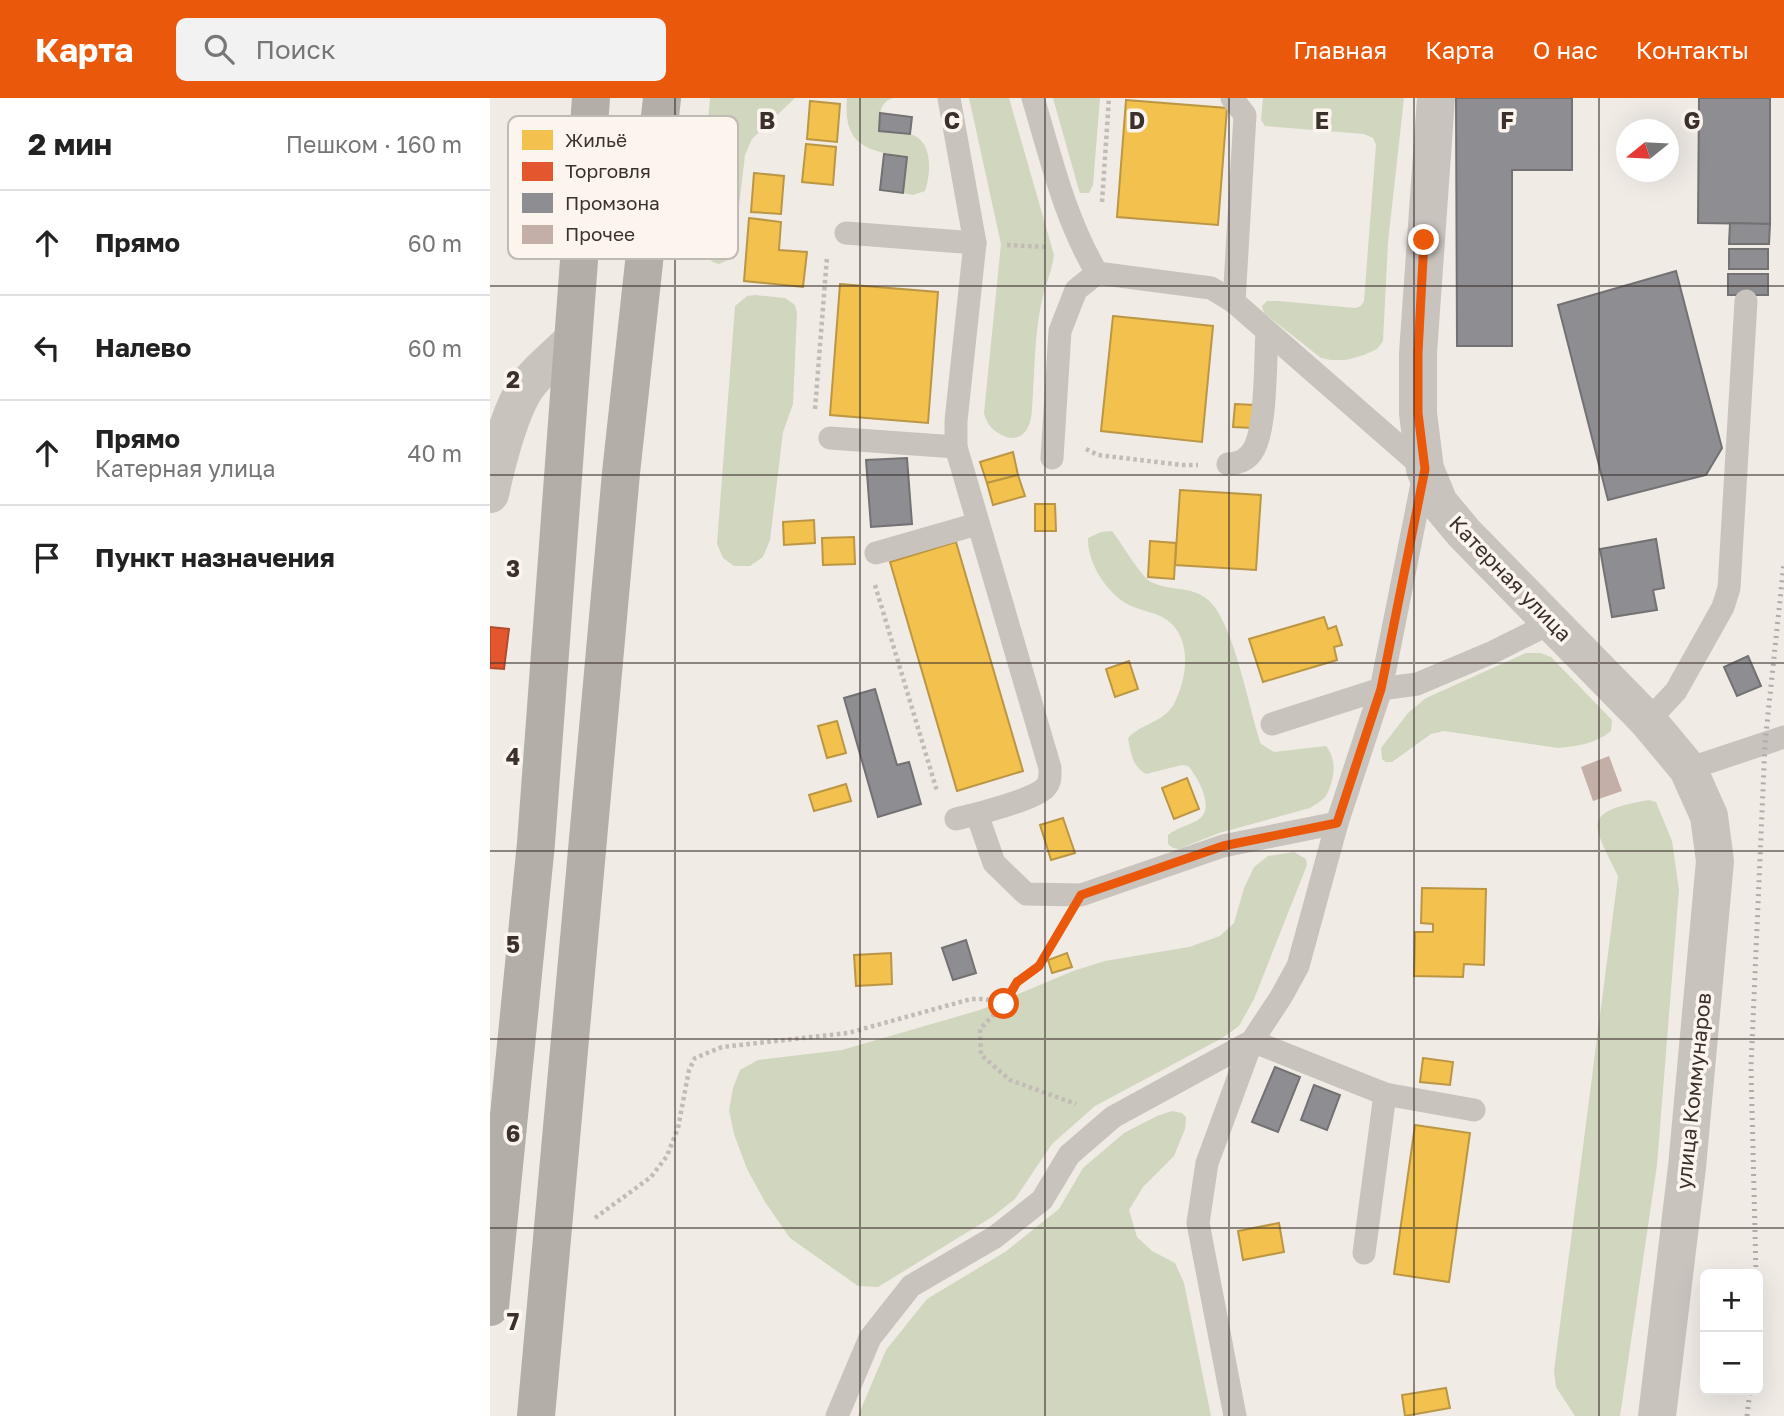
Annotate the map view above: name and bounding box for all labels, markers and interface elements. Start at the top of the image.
search box [176,18,666,81]
text: Карта [35,30,134,69]
icon: search [200,30,238,68]
text: Поиск [256,34,336,65]
text: Главная [1293,35,1387,64]
text: Карта [1425,35,1495,64]
text: О нас [1533,35,1598,64]
text: Контакты [1636,35,1749,64]
text: B [759,106,775,134]
text: C [944,106,960,134]
text: D [1129,106,1145,134]
text: E [1315,106,1329,134]
text: F [1500,106,1514,134]
text: G [1684,106,1700,134]
legend [508,116,738,259]
north arrow [1616,119,1679,182]
text: 2 мин [28,126,112,162]
text: Жильё [565,128,627,151]
text: Пешком · 160 m [286,130,462,158]
text: Торговля [565,159,651,182]
text: Промзона [565,191,660,214]
text: Прочее [565,222,635,245]
icon: ahead [28,224,66,262]
route end [1408,224,1439,255]
text: Прямо [95,227,180,258]
text: 60 m [408,229,462,257]
icon: left [28,329,66,367]
text: Налево [95,332,191,363]
text: 60 m [408,334,462,362]
text: 2 [506,365,520,393]
text: Прямо [95,423,180,454]
icon: ahead [28,434,66,472]
text: 40 m [408,439,462,467]
text: Катерная улица [95,454,275,482]
street label: Катерная улица [1444,510,1577,647]
icon: arrive [28,539,66,577]
text: Пункт назначения [95,542,335,573]
text: 3 [506,554,520,582]
text: 4 [506,742,520,770]
text: 5 [506,930,520,958]
route start [988,988,1019,1019]
street label: улица Коммунаров [1670,991,1716,1191]
text: 6 [506,1119,520,1147]
map controls [1700,1269,1763,1395]
button: + [1700,1269,1763,1332]
text: 7 [507,1307,519,1335]
button: − [1700,1332,1763,1395]

